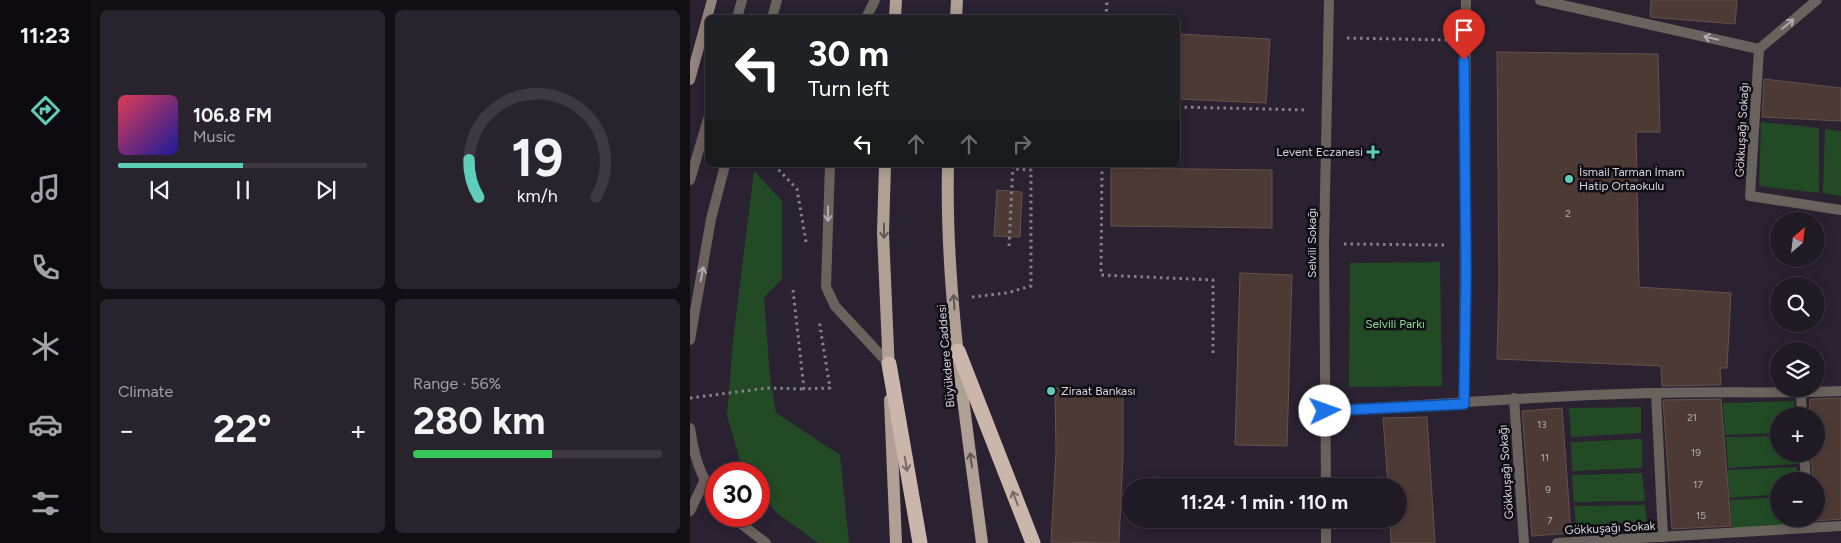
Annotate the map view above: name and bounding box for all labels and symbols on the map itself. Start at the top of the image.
pin [1443,9,1485,60]
one-way arrow [1781,19,1794,30]
one-way arrow [1704,33,1720,42]
street label: Gökkuşağı Sokağı [1733,82,1751,178]
place label: Levent Eczanesi [1276,145,1363,159]
marker: Levent Eczanesi [1367,146,1379,158]
place label: İsmail Tarman İmam Hatip Ortaokulu [1579,165,1684,193]
marker: İsmail Tarman İmam Hatip Ortaokulu [1563,173,1575,185]
one-way arrow [824,205,833,221]
house number: 2 [1565,207,1571,220]
street label: Selvili Sokağı [1305,208,1319,278]
north arrow [1770,212,1825,268]
one-way arrow [879,222,889,239]
one-way arrow [697,267,707,283]
one-way arrow [950,294,959,310]
street label: Büyükdere Caddesi [935,304,957,408]
park label: Selvili Parkı [1365,317,1425,331]
place label: Ziraat Bankası [1061,384,1136,398]
position arrow [1298,384,1350,436]
marker: Ziraat Bankası [1045,385,1057,397]
house number: 21 [1687,411,1697,424]
house number: 13 [1537,418,1547,431]
street label: Gökkuşağı Sokağı [1496,424,1516,520]
house number: 19 [1691,446,1701,459]
house number: 11 [1541,451,1549,464]
one-way arrow [966,452,976,468]
one-way arrow [901,455,911,471]
speed limit sign: 30 [705,462,770,527]
house number: 17 [1693,478,1703,491]
house number: 9 [1545,483,1551,496]
one-way arrow [1010,490,1019,506]
house number: 15 [1696,509,1706,522]
house number: 7 [1547,514,1553,527]
street label: Gökkuşağı Sokak [1564,519,1656,537]

